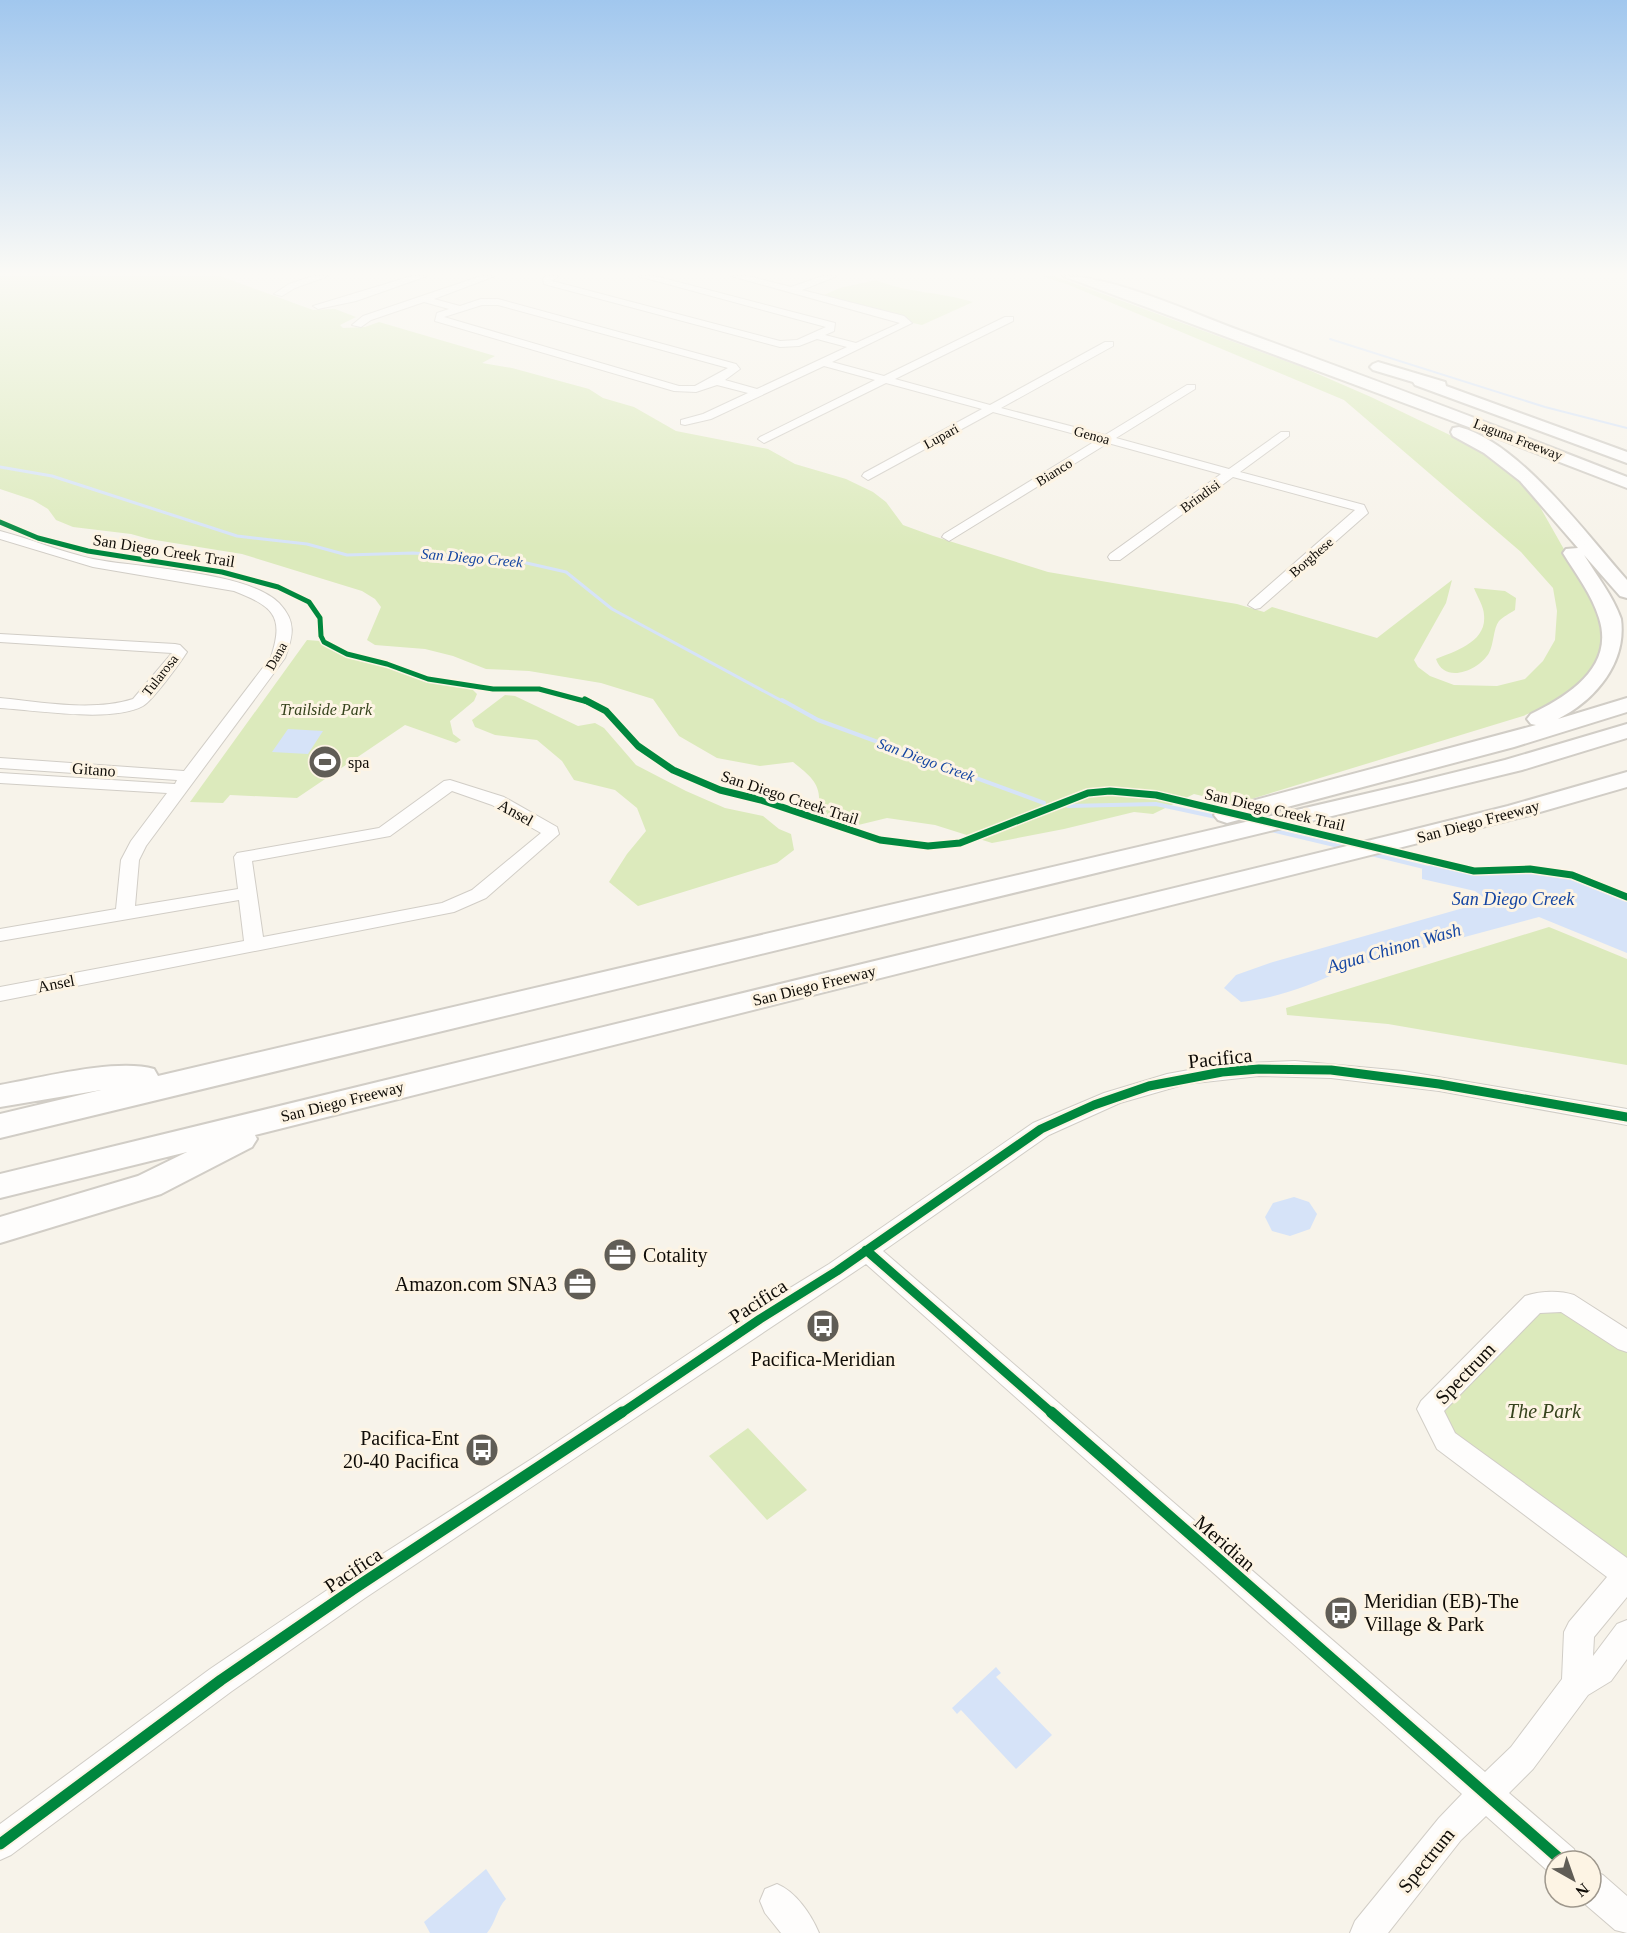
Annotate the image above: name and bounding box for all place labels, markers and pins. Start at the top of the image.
sports icon: spa [307,744,343,780]
place label: spa [348,754,369,772]
office icon: Cotality [602,1237,638,1273]
place label: Cotality [643,1244,707,1267]
office icon: Amazon.com SNA3 [562,1266,598,1302]
place label: Amazon.com SNA3 [395,1273,557,1295]
bus stop icon: Pacifica-Meridian [805,1308,841,1344]
place label: Pacifica-Meridian [751,1348,895,1370]
place label: Pacifica-Ent 20-40 Pacifica [343,1427,459,1472]
bus stop icon: Pacifica-Ent 20-40 Pacifica [464,1432,500,1468]
place label: Meridian (EB)-The Village & Park [1364,1590,1519,1636]
bus stop icon: Meridian (EB)-The Village & Park [1323,1595,1359,1631]

